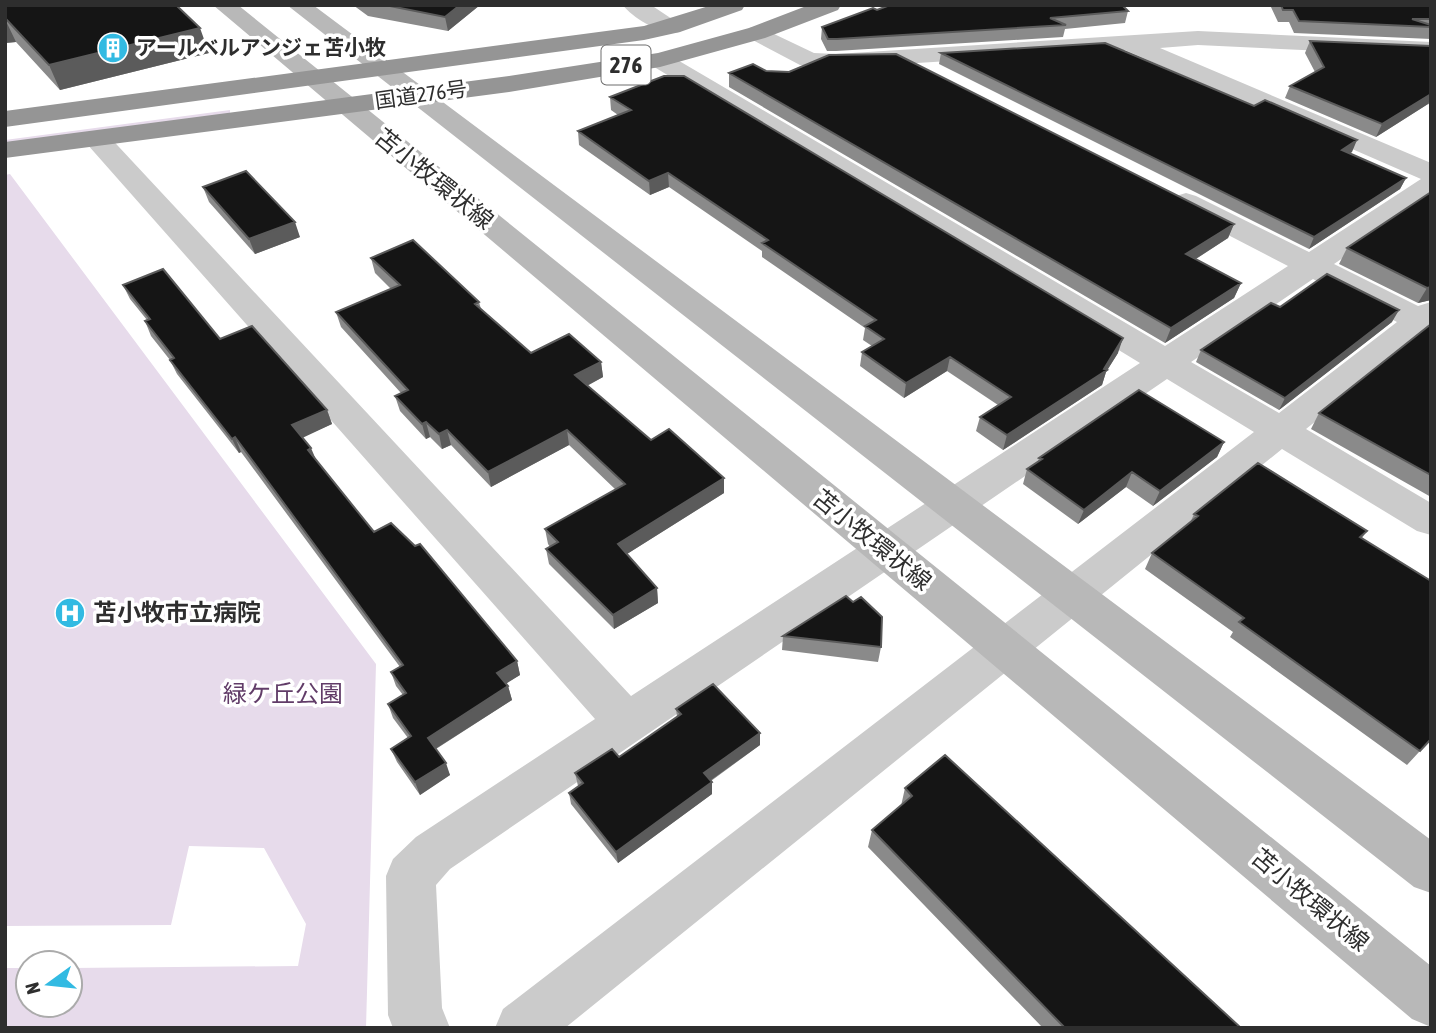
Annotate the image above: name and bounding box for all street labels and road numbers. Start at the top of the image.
road number: 276 [602,46,650,85]
street label: 国道276号 [373,76,468,112]
street label: 苫小牧環状線 [370,123,499,234]
street label: 苫小牧環状線 [808,484,937,595]
street label: 苫小牧環状線 [1246,843,1374,956]

